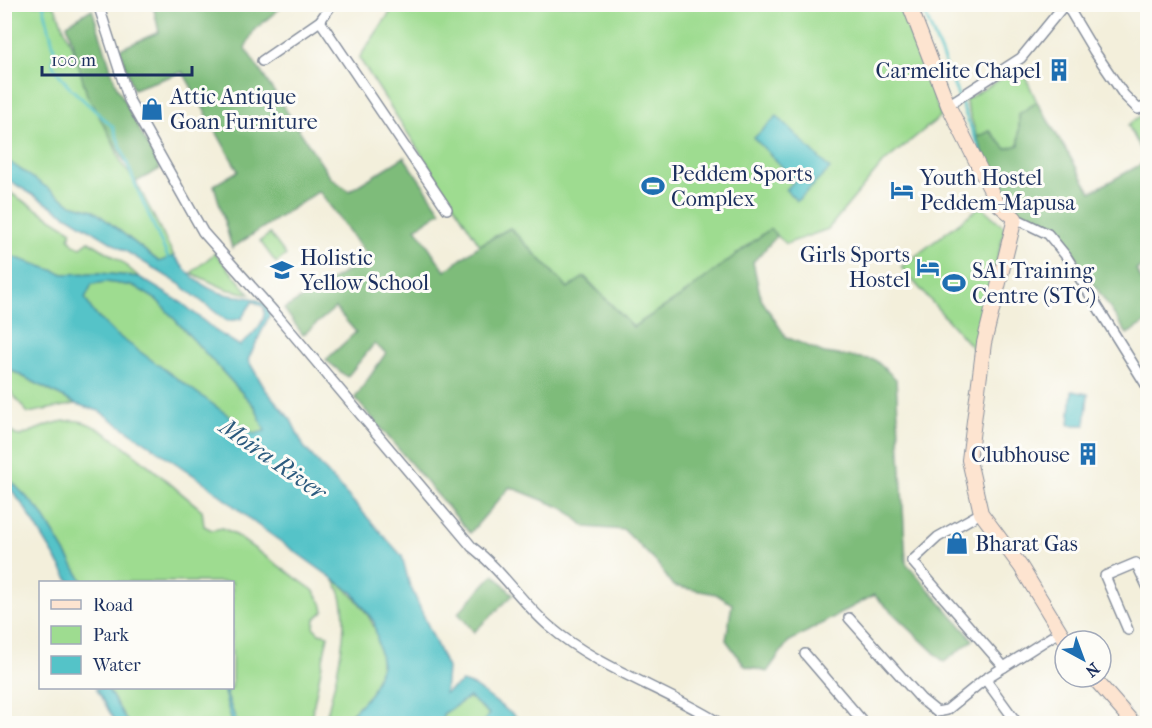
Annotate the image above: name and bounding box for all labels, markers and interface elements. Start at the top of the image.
scale bar [42,39,192,77]
text: 100 m [51,50,96,71]
building icon: Carmelite Chapel [1046,57,1072,83]
place label: Carmelite Chapel [876,58,1041,84]
place label: Attic Antique Goan Furniture [169,84,318,135]
shop icon: Attic Antique Goan Furniture [139,96,165,122]
place label: Peddem Sports Complex [671,161,812,212]
place label: Youth Hostel Peddem-Mapusa [919,165,1076,216]
sports icon: Peddem Sports Complex [640,173,666,199]
hotel icon: Youth Hostel Peddem-Mapusa [889,177,915,203]
place label: Girls Sports Hostel [800,242,910,293]
place label: Holistic Yellow School [299,245,429,296]
hotel icon: Girls Sports Hostel [915,254,941,280]
school or university icon: Holistic Yellow School [269,257,295,283]
place label: SAI Training Centre (STC) [972,258,1096,309]
sports icon: SAI Training Centre (STC) [941,270,967,296]
water label: Moira River [213,411,333,507]
building icon: Clubhouse [1075,441,1101,467]
place label: Clubhouse [971,442,1070,468]
shop icon: Bharat Gas [944,530,970,556]
place label: Bharat Gas [975,531,1078,557]
legend [39,581,234,689]
text: Road [93,595,133,616]
text: Park [93,625,130,646]
north arrow [1053,629,1113,689]
text: Water [92,655,141,676]
text: N [1081,659,1103,682]

